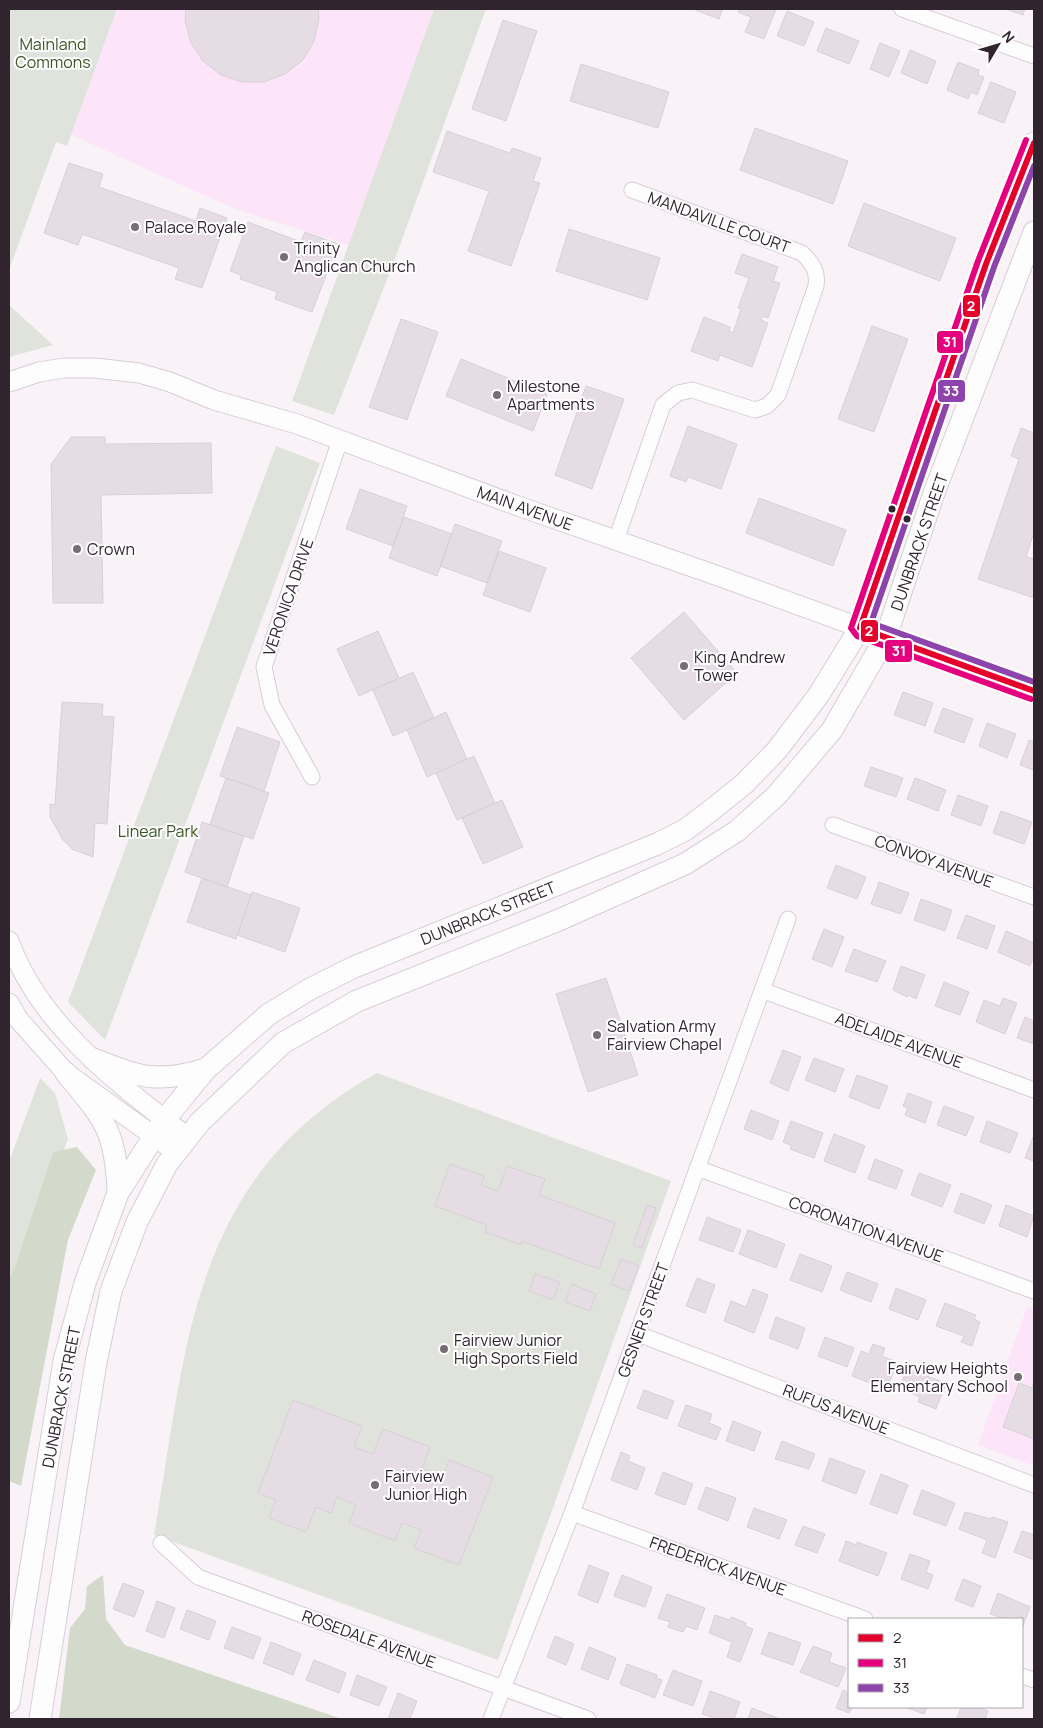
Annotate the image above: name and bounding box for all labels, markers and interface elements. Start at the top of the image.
north arrow [973,20,1023,70]
text: N [998,27,1019,47]
park label: Mainland Commons [15,33,91,73]
street label: MANDAVILLE COURT [645,186,794,258]
place label: Palace Royale [145,216,246,238]
marker: Palace Royale [129,221,141,233]
place label: Trinity Anglican Church [294,237,415,277]
marker: Trinity Anglican Church [278,251,290,263]
line badge: 2 [962,294,981,318]
text: 2 [967,296,975,315]
line badge: 31 [936,330,964,354]
text: 31 [943,332,957,351]
place label: Milestone Apartments [507,375,595,415]
line badge: 33 [937,379,966,403]
text: 33 [943,381,959,400]
marker: Milestone Apartments [491,389,503,401]
street label: DUNBRACK STREET [885,470,953,614]
street label: MAIN AVENUE [474,480,576,536]
unlabelled marker [887,504,897,514]
unlabelled marker [902,514,912,524]
street label: VERONICA DRIVE [258,535,318,659]
place label: Crown [87,538,135,560]
marker: Crown [71,543,83,555]
line badge: 2 [860,619,879,643]
text: 2 [865,621,873,640]
line badge: 31 [884,639,913,663]
text: 31 [892,641,906,660]
place label: King Andrew Tower [694,646,785,686]
marker: King Andrew Tower [678,660,690,672]
park label: Linear Park [118,820,199,842]
street label: CONVOY AVENUE [872,829,996,893]
street label: DUNBRACK STREET [417,876,559,950]
street label: ADELAIDE AVENUE [832,1007,966,1073]
place label: Salvation Army Fairview Chapel [607,1015,722,1055]
marker: Salvation Army Fairview Chapel [591,1029,603,1041]
street label: CORONATION AVENUE [786,1191,946,1267]
street label: GESNER STREET [612,1259,674,1380]
street label: DUNBRACK STREET [36,1324,86,1470]
place label: Fairview Junior High Sports Field [454,1329,578,1369]
marker: Fairview Junior High Sports Field [438,1343,450,1355]
place label: Fairview Heights Elementary School [870,1357,1008,1397]
marker: Fairview Heights Elementary School [1012,1371,1024,1383]
street label: RUFUS AVENUE [780,1379,892,1439]
place label: Fairview Junior High [385,1465,467,1505]
marker: Fairview Junior High [369,1479,381,1491]
street label: FREDERICK AVENUE [647,1531,789,1601]
street label: ROSEDALE AVENUE [299,1605,439,1673]
legend [848,1618,1023,1708]
text: 2 [893,1627,902,1648]
text: 31 [893,1652,907,1673]
text: 33 [893,1677,910,1698]

